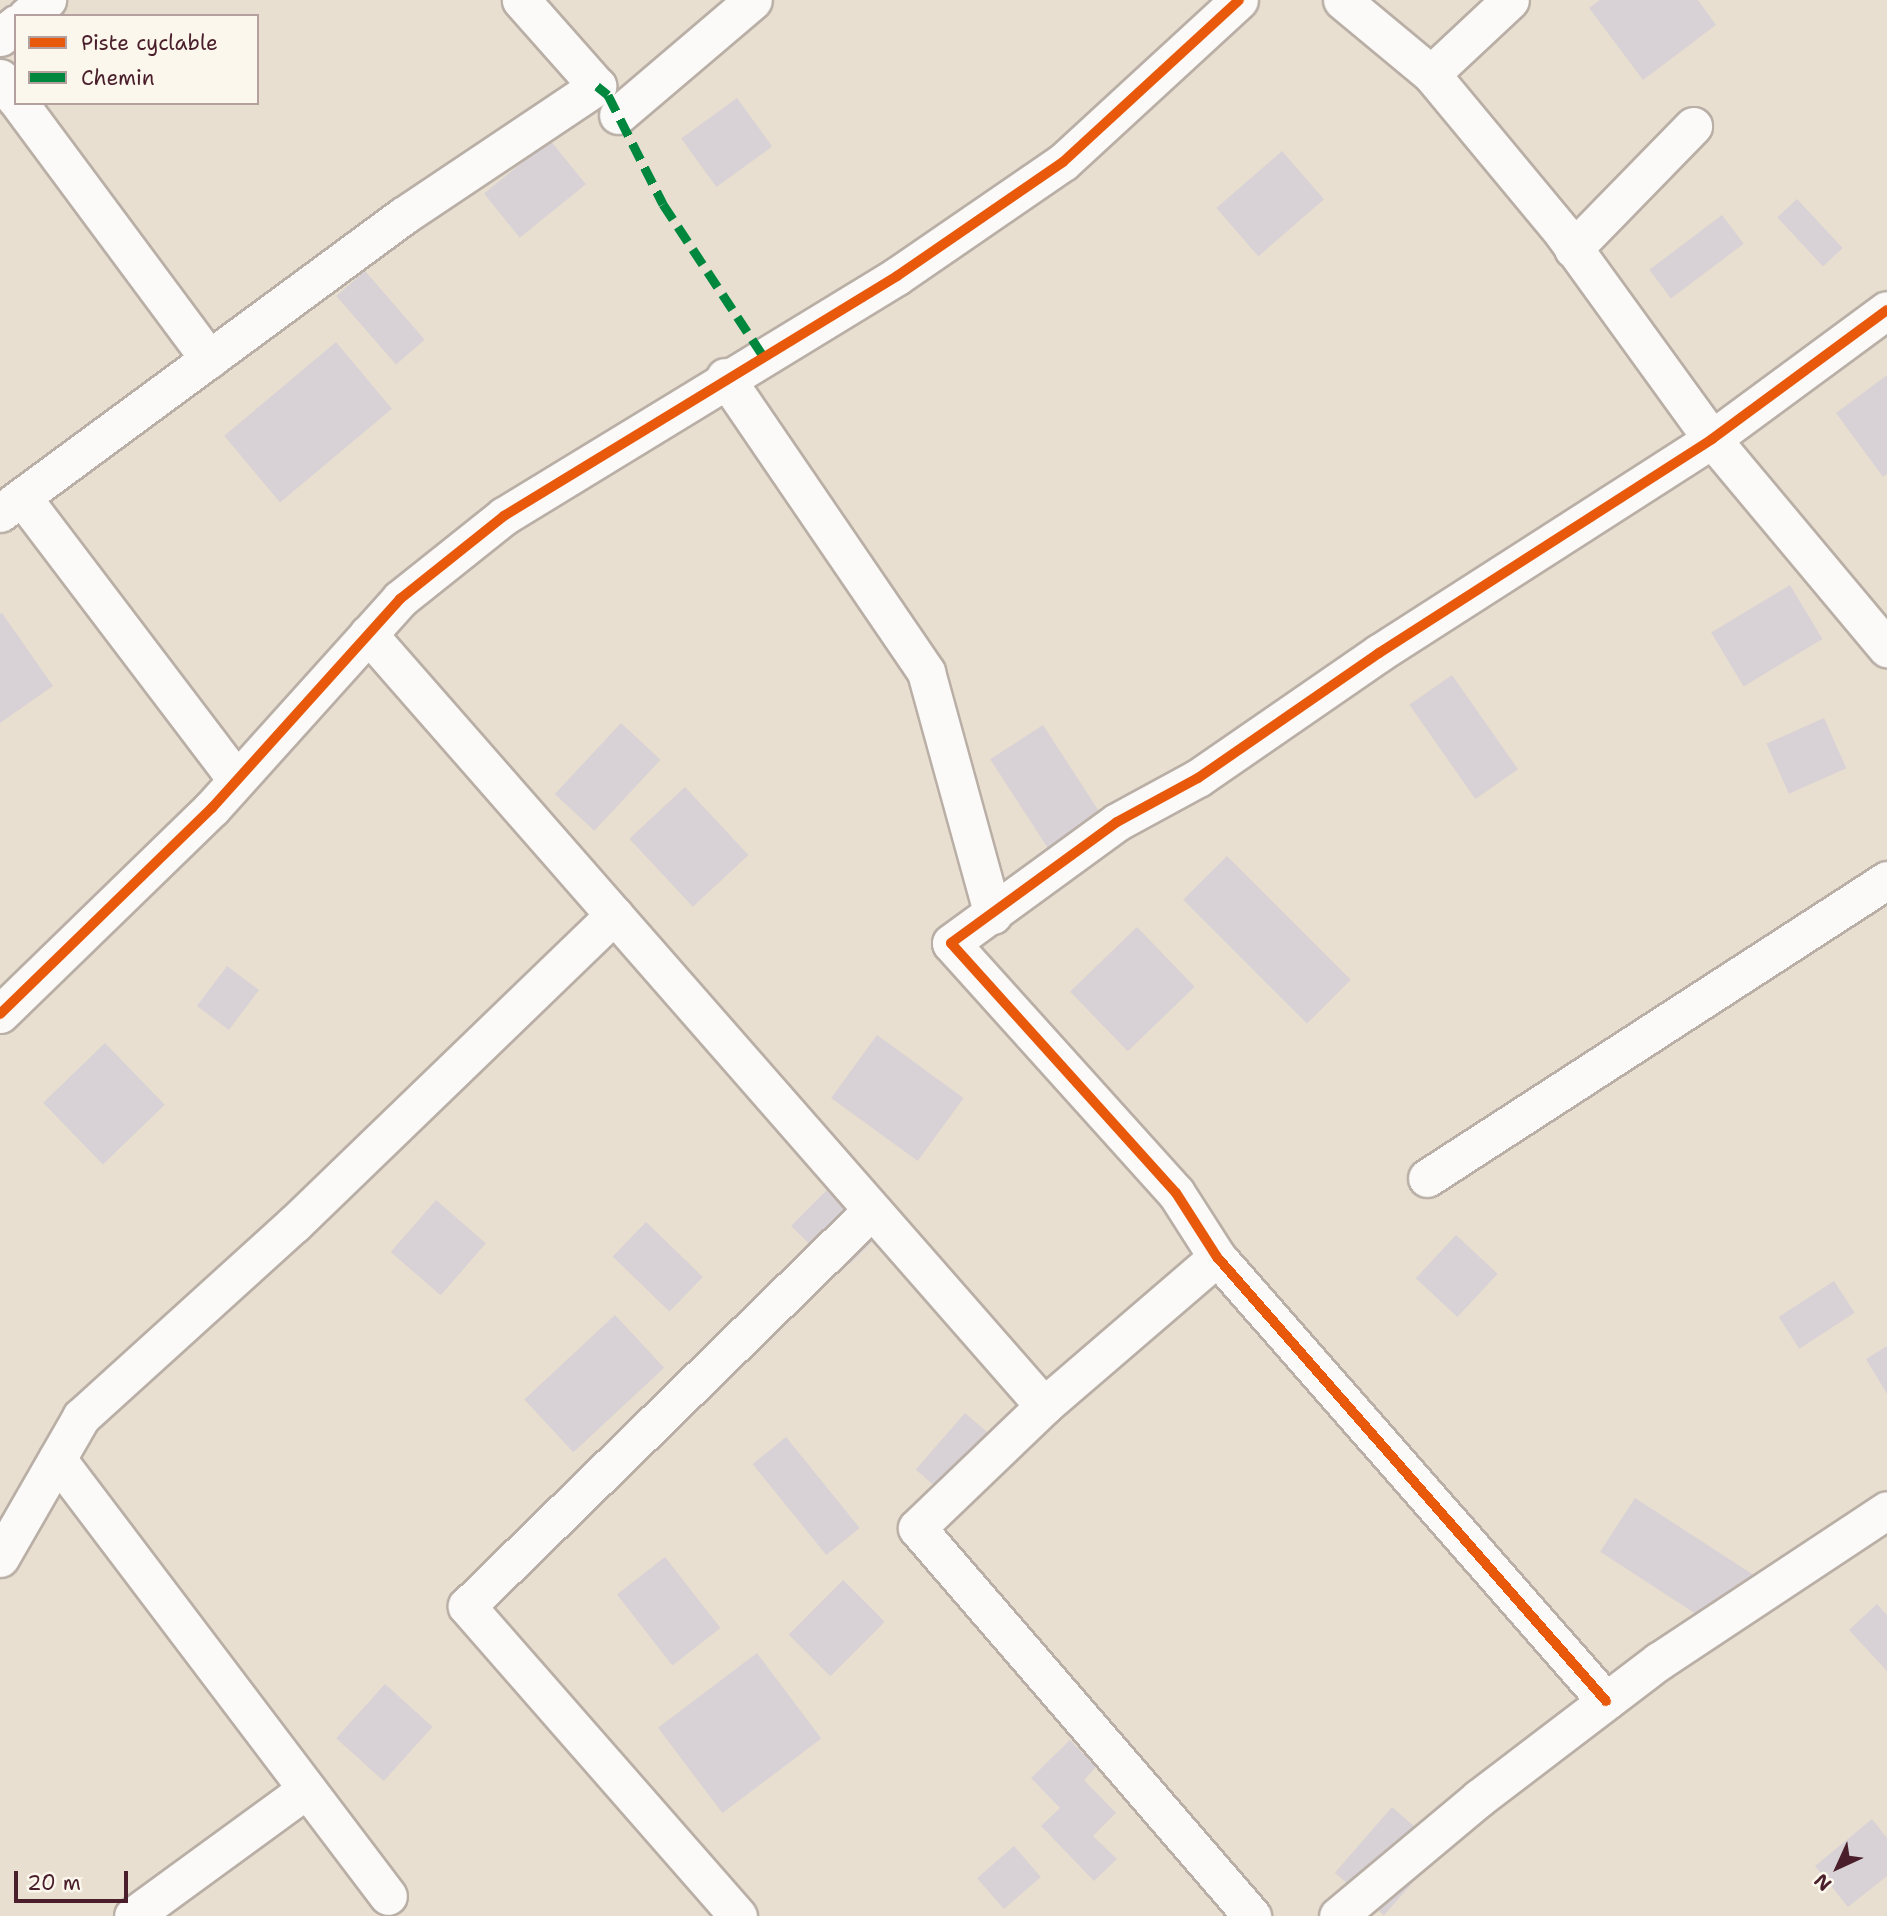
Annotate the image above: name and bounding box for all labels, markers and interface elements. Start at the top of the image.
legend [14,14,259,105]
text: Piste cyclable [81,29,218,57]
text: Chemin [81,64,155,92]
north arrow [1803,1832,1873,1902]
scale bar [18,1856,131,1900]
text: N [1809,1868,1837,1896]
text: 20 m [27,1869,81,1897]

